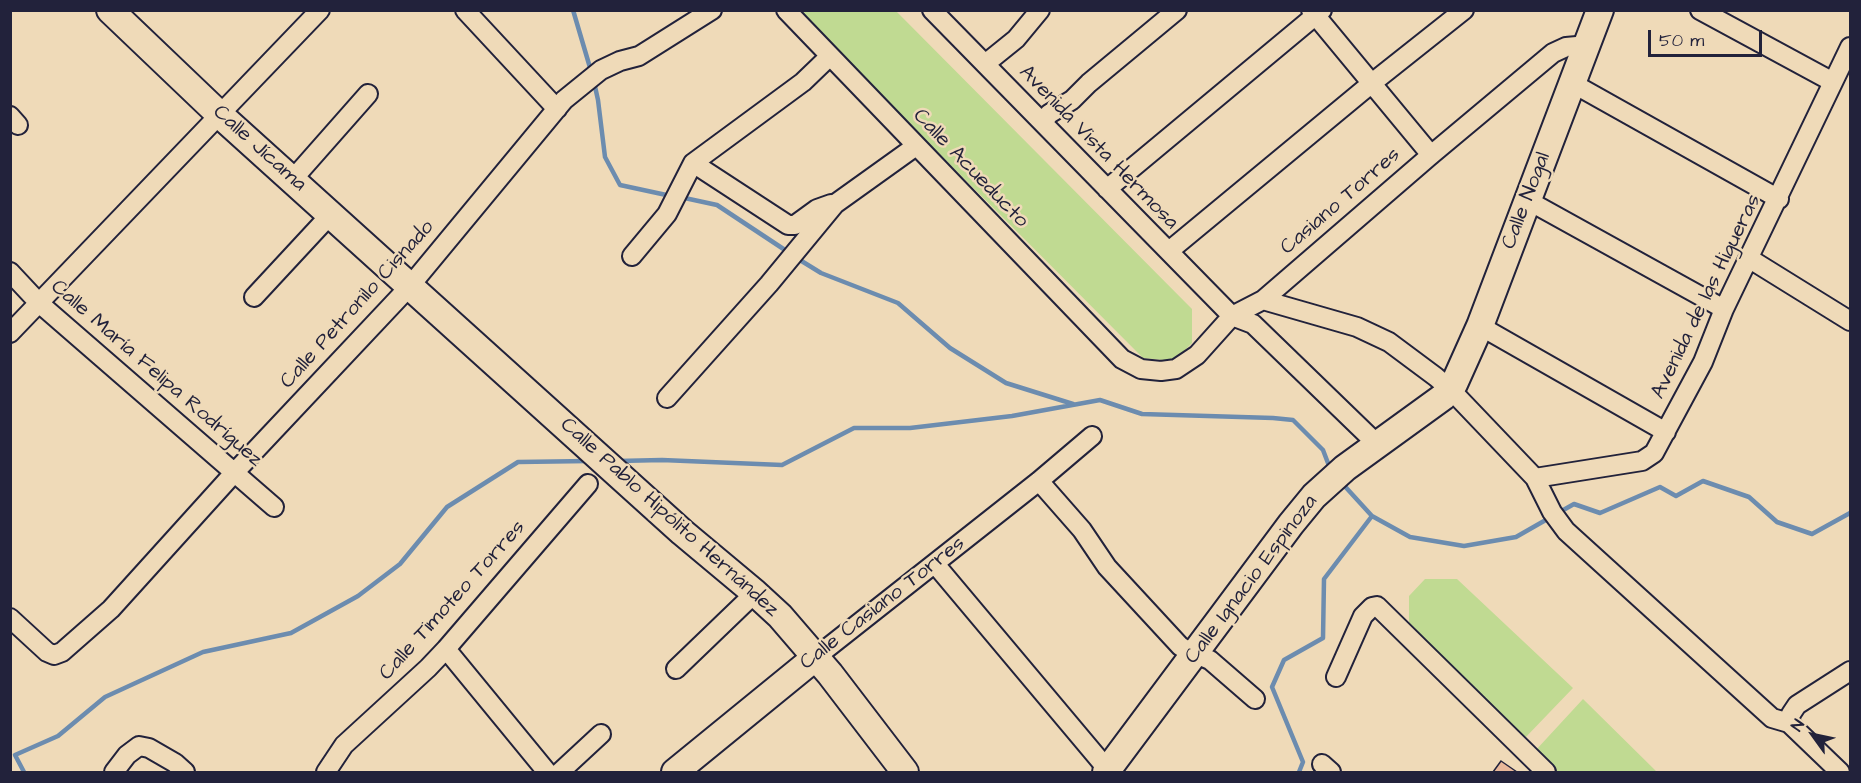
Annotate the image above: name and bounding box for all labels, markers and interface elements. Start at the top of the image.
scale bar [1651,18,1765,56]
text: 50 m [1659,28,1704,53]
street label: Avenida Vista Hermosa [1013,61,1183,235]
street label: Calle Jícama [207,100,311,198]
street label: Calle Acueducto [907,104,1033,234]
street label: Casiano Torres [1276,143,1406,261]
street label: Calle Nogal [1497,149,1557,253]
street label: Avenida de las Higueras [1647,191,1767,403]
street label: Calle Petronilo Cisnado [276,216,440,394]
street label: Calle María Felipa Rodríguez [45,275,267,473]
street label: Calle Pablo Hipólito Hernández [554,413,784,623]
street label: Calle Ignacio Espinoza [1180,491,1324,669]
street label: Calle Timoteo Torres [375,516,531,686]
street label: Calle Casiano Torres [795,532,971,676]
north arrow [1783,705,1843,765]
text: N [1786,715,1810,735]

